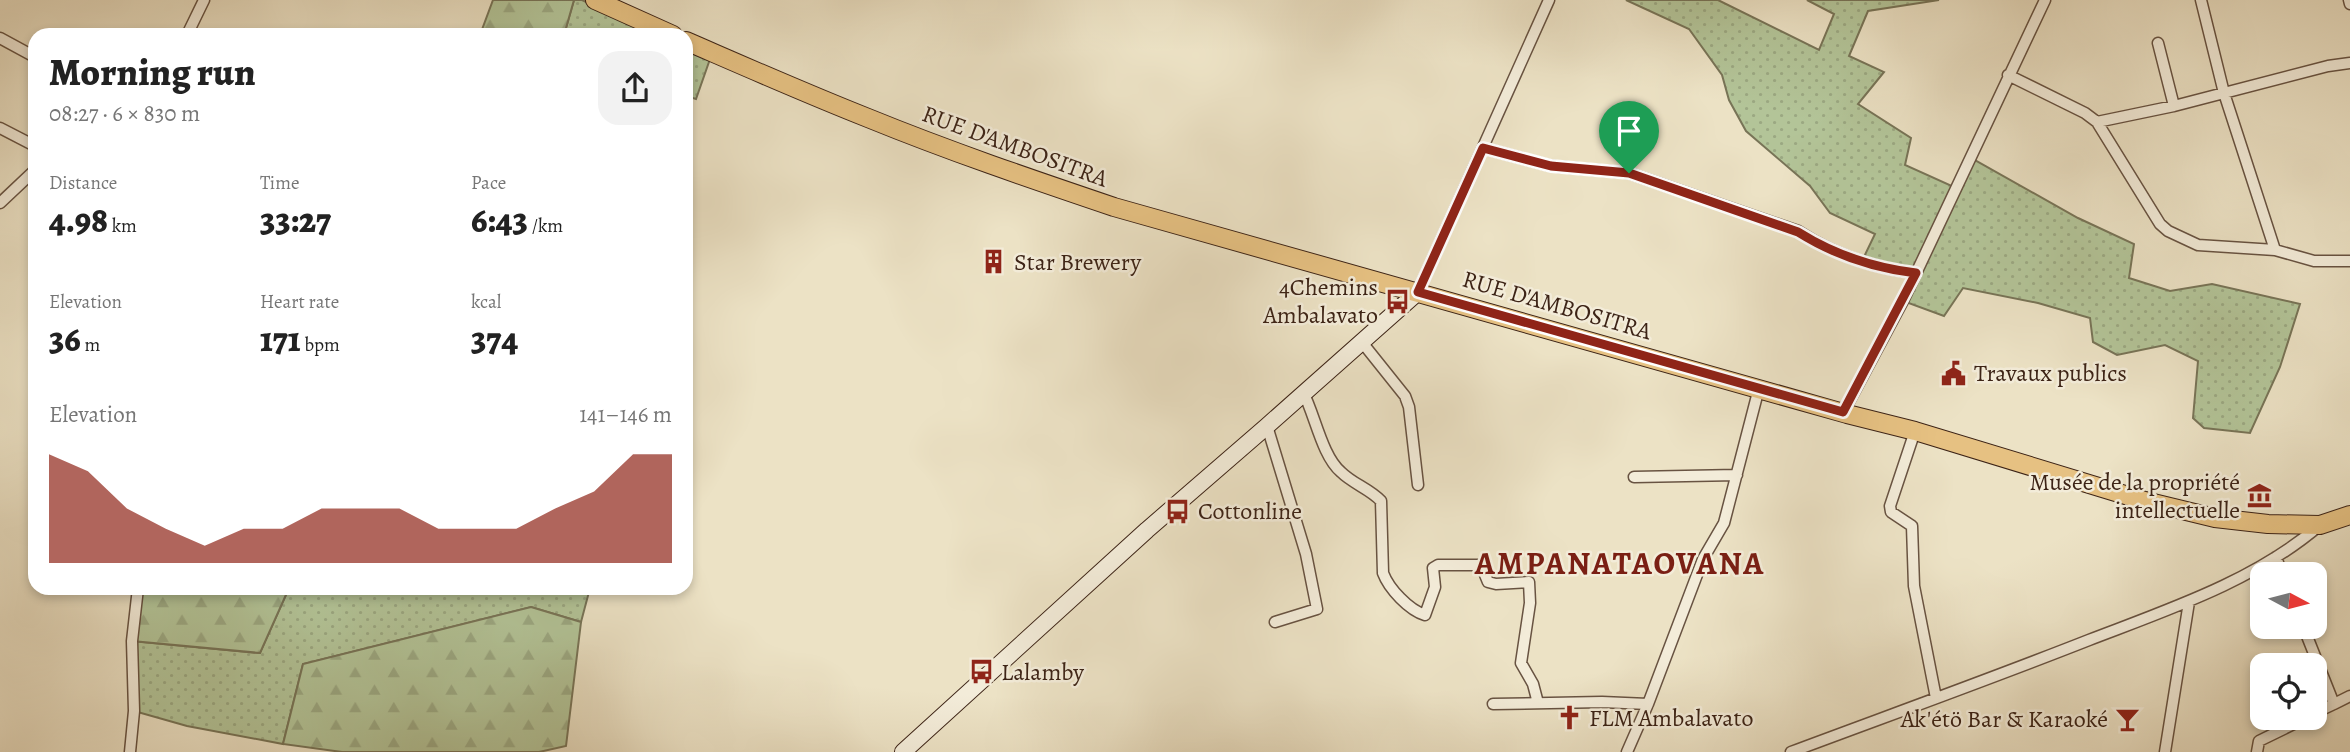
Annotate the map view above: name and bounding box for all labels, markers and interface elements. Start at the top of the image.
text: Morning run [49,46,256,98]
button: share [598,51,672,125]
text: 08:27 · 6 × 830 m [49,98,200,129]
street label: RUE D'AMBOSITRA [918,98,1113,195]
pin [1599,101,1659,173]
icon: arrive [1610,112,1648,150]
text: Distance [49,170,117,196]
text: Time [260,170,299,196]
text: Pace [471,170,506,196]
text: 4.98 [49,196,108,244]
text: 33:27 [260,196,331,244]
text: 6:43 [471,196,528,244]
text: km [108,213,137,239]
text: /km [528,213,563,239]
place label: Star Brewery [1014,246,1141,278]
building icon: Star Brewery [980,248,1008,276]
street label: RUE D'AMBOSITRA [1459,263,1656,348]
place label: 4Chemins Ambalavato [1262,271,1378,331]
bus stop icon: 4Chemins Ambalavato [1384,287,1412,315]
text: Elevation [49,289,122,315]
text: Heart rate [260,289,339,315]
text: kcal [471,289,501,315]
text: 36 [49,315,81,363]
text: 171 [260,315,301,363]
text: 374 [471,315,518,363]
text: m [81,332,100,358]
text: bpm [301,332,340,358]
place label: Travaux publics [1974,357,2127,389]
public building icon: Travaux publics [1940,359,1968,387]
text: Elevation [49,399,137,430]
text: 141–146 m [579,399,672,430]
place label: Musée de la propriété intellectuelle [2029,466,2240,526]
museum icon: Musée de la propriété intellectuelle [2246,482,2274,510]
place label: Cottonline [1198,495,1302,527]
bus stop icon: Cottonline [1164,497,1192,525]
district label: AMPANATAOVANA [1474,541,1765,585]
north arrow [2250,562,2328,639]
map controls [2250,562,2327,730]
button: locate [2250,653,2327,730]
place label: Lalamby [1001,656,1084,688]
bus stop icon: Lalamby [967,658,995,686]
place label: FLM Ambalavato [1589,702,1753,734]
place label: Ak'étö Bar & Karaoké [1900,703,2108,735]
church icon: FLM Ambalavato [1555,704,1583,732]
bar icon: Ak'étö Bar & Karaoké [2114,705,2142,733]

